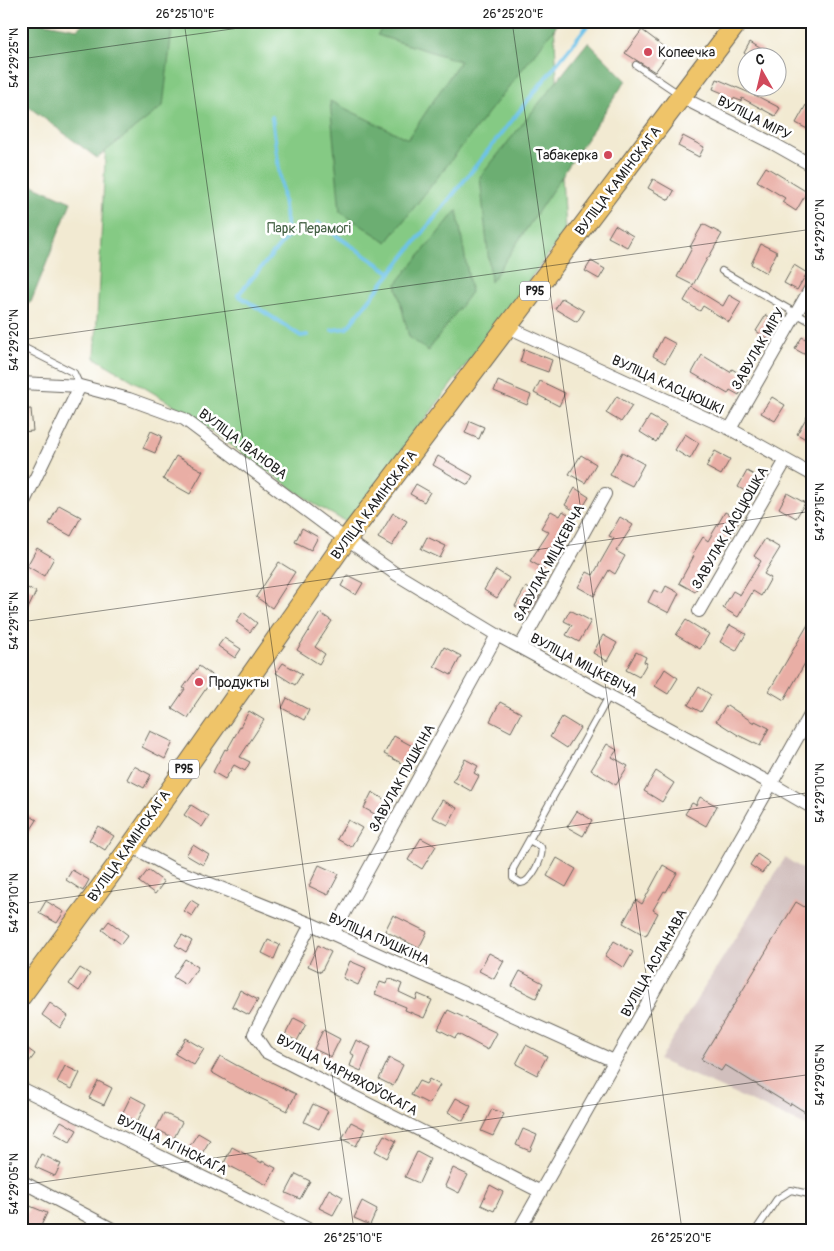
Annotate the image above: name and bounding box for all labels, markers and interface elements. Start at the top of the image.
text: 26°25'10"E [156,7,214,22]
text: 26°25'20"E [483,7,543,22]
text: 54°29'25"N [7,28,22,88]
place label: Копеечка [658,44,715,61]
marker: Копеечка [642,46,654,58]
north arrow [736,48,786,98]
text: С [755,51,766,69]
street label: ВУЛІЦА МІРУ [714,92,794,144]
street label: ВУЛІЦА КАМІНСКАГА [571,123,665,239]
place label: Табакерка [535,147,598,164]
marker: Табакерка [602,149,614,161]
text: 54°29'20"N [813,199,828,261]
park label: Парк Перамогі [267,220,352,237]
road number: Р95 [520,282,550,300]
street label: ЗАВУЛАК МІРУ [728,304,789,393]
text: 54°29'20"N [7,309,22,371]
street label: ВУЛІЦА КАСЦЮШКІ [609,352,727,418]
street label: ВУЛІЦА ІВАНОВА [195,405,291,483]
street label: ВУЛІЦА КАМІНСКАГА [327,447,421,563]
street label: ЗАВУЛАК КАСЦЮШКА [688,464,772,592]
text: 54°29'15"N [813,483,828,541]
street label: ЗАВУЛАК МІЦКЕВІЧА [510,502,588,624]
text: 54°29'15"N [7,592,22,650]
street label: ВУЛІЦА МІЦКЕВІЧА [527,629,641,701]
place label: Продукты [209,674,269,691]
marker: Продукты [193,676,205,688]
street label: ЗАВУЛАК ПУШКІНА [365,721,439,835]
road number: Р95 [169,760,199,779]
text: 54°29'10"N [813,763,828,823]
street label: ВУЛІЦА КАМІНСКАГА [84,787,174,905]
text: 54°29'10"N [7,873,22,933]
street label: ВУЛІЦА АСЛАНАВА [617,906,691,1020]
street label: ВУЛІЦА ПУШКІНА [326,909,432,969]
street label: ВУЛІЦА ЧАРНЯХОЎСКАГА [273,1030,421,1120]
text: 54°29'05"N [813,1044,828,1106]
street label: ВУЛІЦА АГІНСКАГА [114,1111,230,1179]
text: 54°29'05"N [7,1153,22,1215]
text: 26°25'10"E [324,1231,382,1246]
text: 26°25'20"E [651,1231,711,1246]

